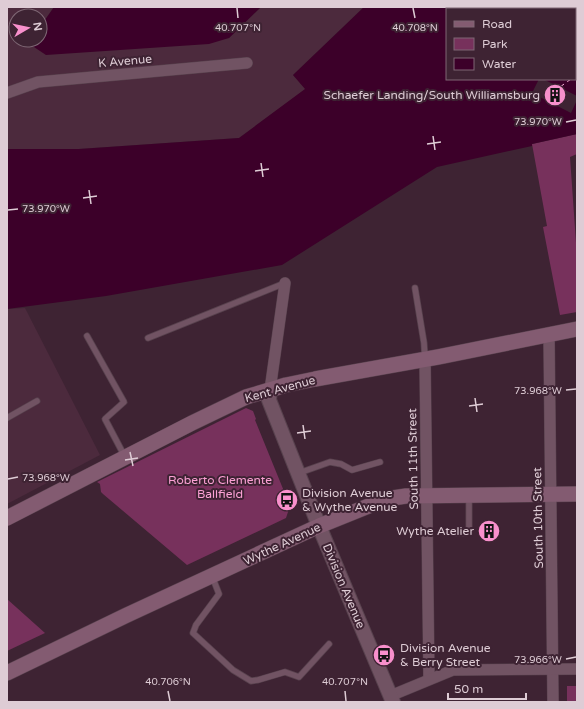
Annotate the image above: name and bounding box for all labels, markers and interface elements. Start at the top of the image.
north arrow [8,8,48,48]
legend [446,8,576,80]
text: Road [482,17,512,31]
text: N [30,21,44,32]
text: 40.707°N [215,22,261,34]
text: 40.708°N [392,22,438,34]
text: Park [482,37,508,51]
street label: K Avenue [97,52,153,70]
text: Water [482,57,517,71]
building icon: Schaefer Landing/South Williamsburg [542,82,568,108]
place label: Schaefer Landing/South Williamsburg [324,88,540,102]
text: 73.970°W [514,116,562,128]
text: 73.970°W [22,203,70,215]
street label: Kent Avenue [243,373,317,405]
text: 73.968°W [514,385,562,397]
street label: South 11th Street [405,408,421,510]
street label: South 10th Street [530,467,546,569]
text: 73.968°W [22,472,70,484]
park label: Roberto Clemente Ballfield [168,473,272,501]
place label: Division Avenue & Wythe Avenue [302,486,398,514]
bus stop icon: Division Avenue & Wythe Avenue [274,487,300,513]
building icon: Wythe Atelier [476,518,502,544]
street label: Wythe Avenue [241,520,323,568]
place label: Wythe Atelier [396,524,474,538]
street label: Division Avenue [320,542,368,631]
place label: Division Avenue & Berry Street [400,641,491,669]
bus stop icon: Division Avenue & Berry Street [371,642,397,668]
text: 73.966°W [514,654,562,666]
scale bar [448,675,526,701]
text: 40.706°N [145,676,191,688]
text: 40.707°N [322,676,368,688]
text: 50 m [454,682,483,696]

